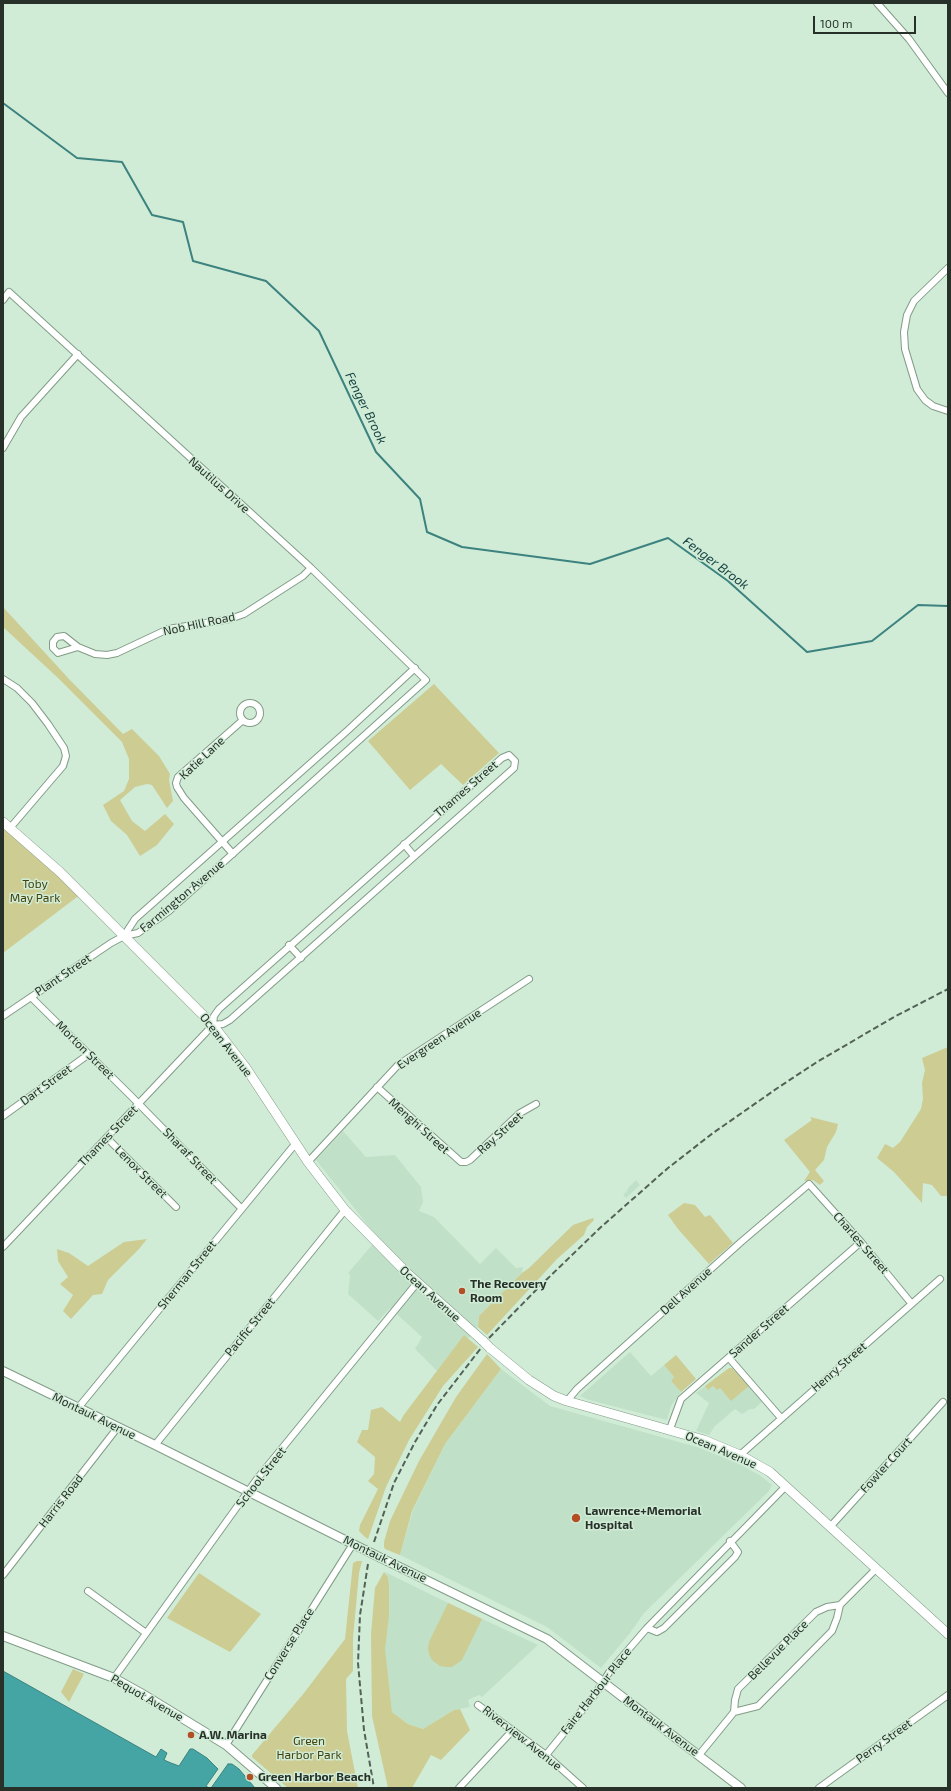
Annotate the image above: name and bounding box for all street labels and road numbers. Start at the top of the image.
street label: Nautilus Drive [186,454,252,516]
street label: Nob Hill Road [162,609,236,639]
street label: Katie Lane [176,733,228,783]
street label: Thames Street [431,757,501,821]
street label: Farmington Avenue [137,856,227,936]
street label: Plant Street [32,951,94,999]
street label: Evergreen Avenue [394,1006,484,1072]
street label: Ocean Avenue [197,1010,255,1080]
street label: Morton Street [53,1018,117,1082]
street label: Dart Street [18,1062,74,1108]
street label: Menghi Street [386,1095,452,1157]
street label: Thames Street [75,1102,141,1170]
street label: Ray Street [474,1109,526,1157]
street label: Sharaf Street [160,1125,220,1187]
street label: Lenox Street [112,1143,170,1201]
street label: Charles Street [830,1209,892,1277]
street label: Sherman Street [155,1237,219,1313]
street label: Ocean Avenue [397,1263,463,1325]
street label: Dell Avenue [657,1264,715,1318]
street label: Pacific Street [222,1295,278,1359]
street label: Sander Street [726,1301,792,1361]
street label: Henry Street [808,1339,870,1395]
street label: Montauk Avenue [50,1390,138,1442]
street label: Ocean Avenue [683,1428,759,1472]
street label: Fowler Court [857,1434,915,1496]
street label: School Street [233,1444,289,1510]
street label: Harris Road [36,1472,86,1530]
street label: Montauk Avenue [341,1533,429,1585]
street label: Converse Place [261,1605,317,1683]
street label: Bellevue Place [745,1617,811,1683]
street label: Faire Harbour Place [558,1645,634,1737]
street label: Pequot Avenue [108,1671,186,1725]
street label: Montauk Avenue [620,1693,702,1759]
street label: Riverview Avenue [480,1703,564,1773]
street label: Perry Street [853,1716,915,1766]

